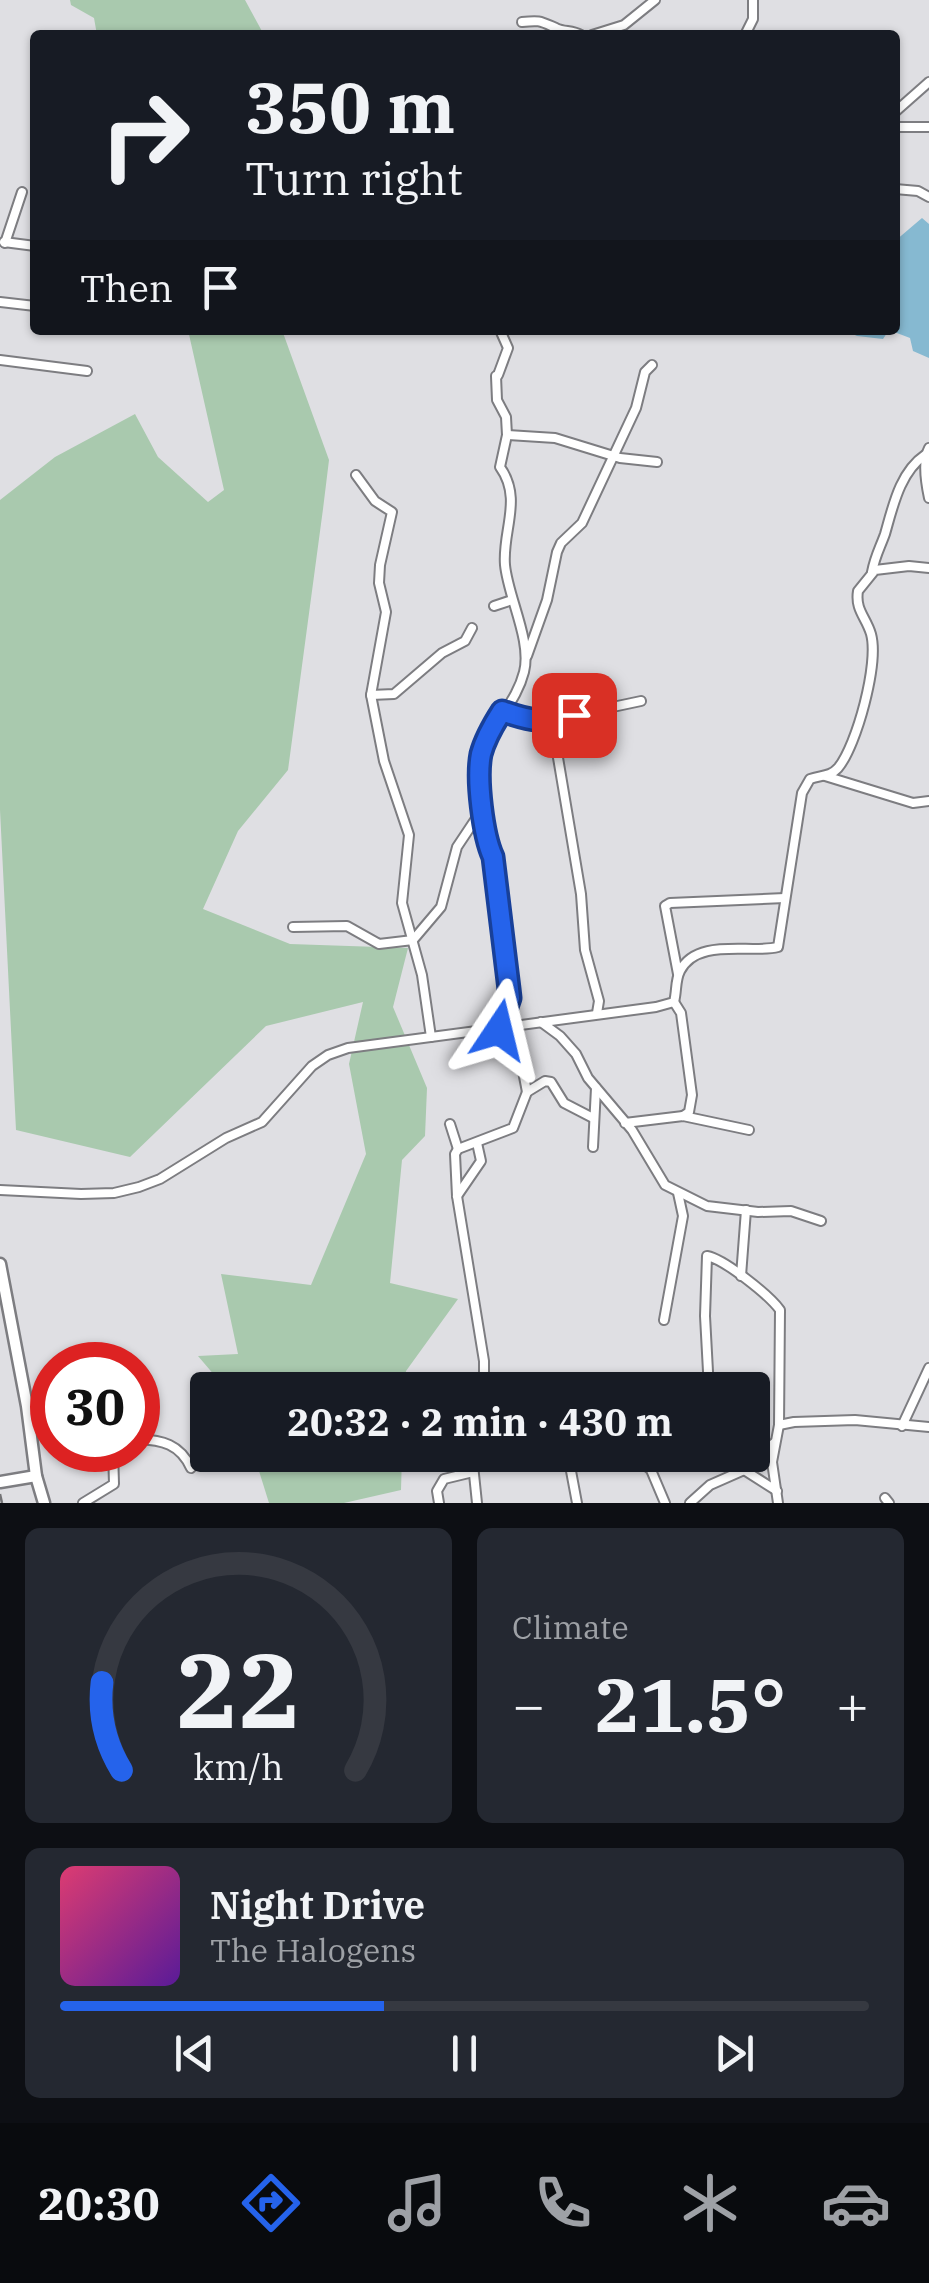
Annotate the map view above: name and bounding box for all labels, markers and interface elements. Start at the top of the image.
text: 350 m [245,61,455,152]
icon: right [80,70,210,200]
text: Turn right [245,149,463,207]
icon: arrive [193,260,248,315]
text: Then [80,263,173,312]
pin [532,673,617,758]
icon: arrive [547,688,602,743]
position arrow [447,978,551,1082]
speed limit sign: 30 [30,1342,160,1472]
text: 20:32 · 2 min · 430 m [287,1397,673,1446]
text: Climate [512,1606,629,1648]
text: 22 [176,1621,301,1757]
text: 21.5° [595,1655,786,1753]
text: − [512,1669,545,1740]
text: + [836,1669,869,1740]
text: km/h [193,1743,284,1790]
text: Night Drive [210,1880,425,1929]
text: The Halogens [210,1929,416,1971]
icon: previous [167,2026,222,2081]
icon: pause [437,2026,492,2081]
icon: next [707,2026,762,2081]
icon: directions [236,2168,306,2238]
icon: music [382,2168,452,2238]
icon: phone [528,2168,598,2238]
icon: climate [675,2168,745,2238]
icon: car [821,2168,891,2238]
text: 20:30 [38,2174,160,2232]

